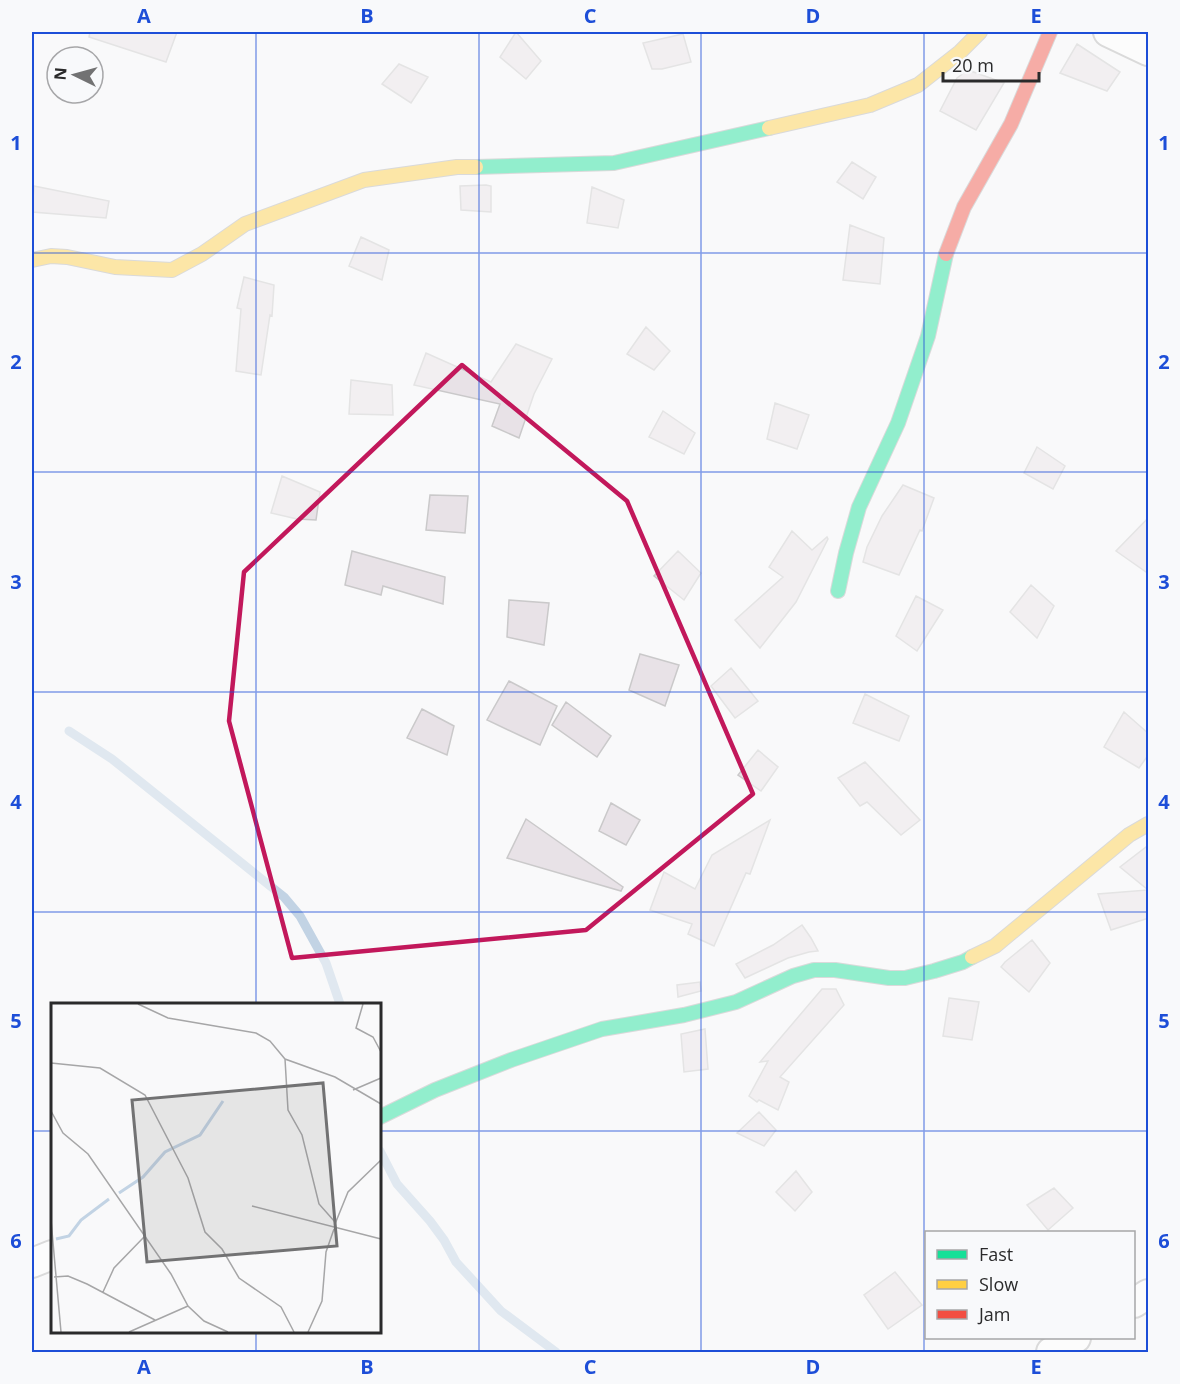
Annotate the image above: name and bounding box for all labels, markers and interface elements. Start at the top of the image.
text: A [137,2,151,29]
text: B [360,2,374,29]
text: C [584,2,597,29]
text: D [806,2,820,29]
text: E [1030,2,1042,29]
north arrow [45,45,105,105]
scale bar [943,45,1039,83]
text: 20 m [952,53,994,77]
text: N [49,66,72,81]
text: 1 [10,129,22,156]
text: 1 [1158,129,1170,156]
text: 2 [10,348,22,375]
text: 2 [1158,348,1170,375]
text: 3 [10,568,22,595]
text: 3 [1158,568,1170,595]
text: 4 [10,788,22,815]
text: 4 [1158,788,1170,815]
inset map [51,1003,381,1333]
text: 5 [10,1007,22,1034]
text: 5 [1158,1007,1170,1034]
text: 6 [10,1227,22,1254]
text: 6 [1158,1227,1170,1254]
legend [925,1231,1135,1339]
text: Fast [979,1242,1013,1266]
text: Slow [979,1272,1018,1296]
text: Jam [977,1302,1011,1326]
text: A [137,1353,151,1380]
text: B [360,1353,374,1380]
text: C [584,1353,597,1380]
text: D [806,1353,820,1380]
text: E [1030,1353,1042,1380]

